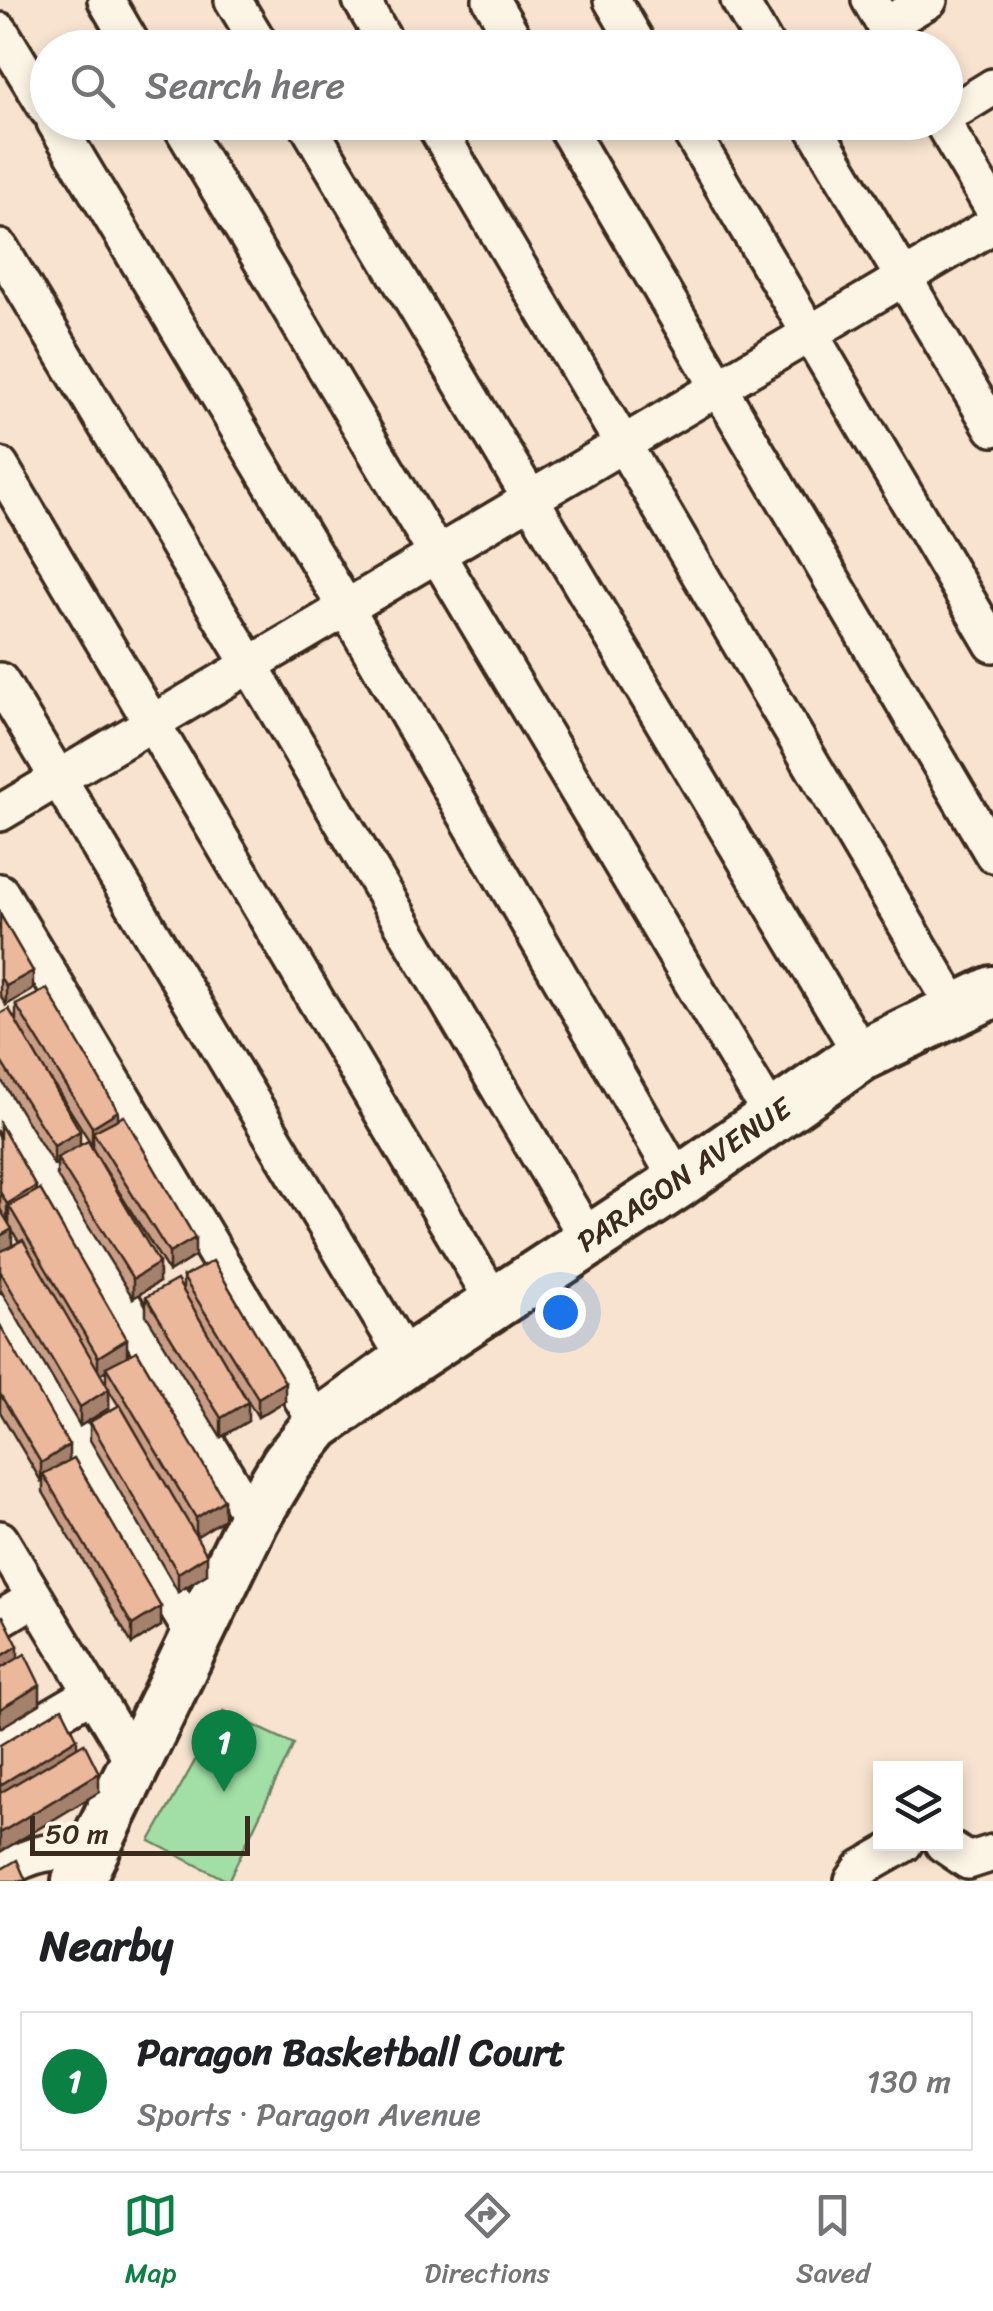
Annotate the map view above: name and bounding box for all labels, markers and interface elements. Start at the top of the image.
search box [30,30,963,140]
text: Search here [145,52,345,119]
icon: search [65,58,120,113]
street label: PARAGON AVENUE [565,1081,805,1267]
your location [535,1287,586,1338]
pin: 1 [192,1710,256,1792]
map controls [873,1761,963,1851]
button: layers [873,1761,963,1851]
text: 50 m [45,1809,109,1858]
scale bar [30,1811,250,1856]
text: Nearby [40,1909,173,1983]
text: Paragon Basketball Court [137,2019,565,2086]
text: 1 [68,2053,81,2110]
text: 130 m [867,2053,951,2110]
text: Sports · Paragon Avenue [137,2086,481,2143]
tab: Map [123,2188,178,2297]
tab: Directions [424,2188,550,2297]
tab: Saved [796,2188,870,2297]

